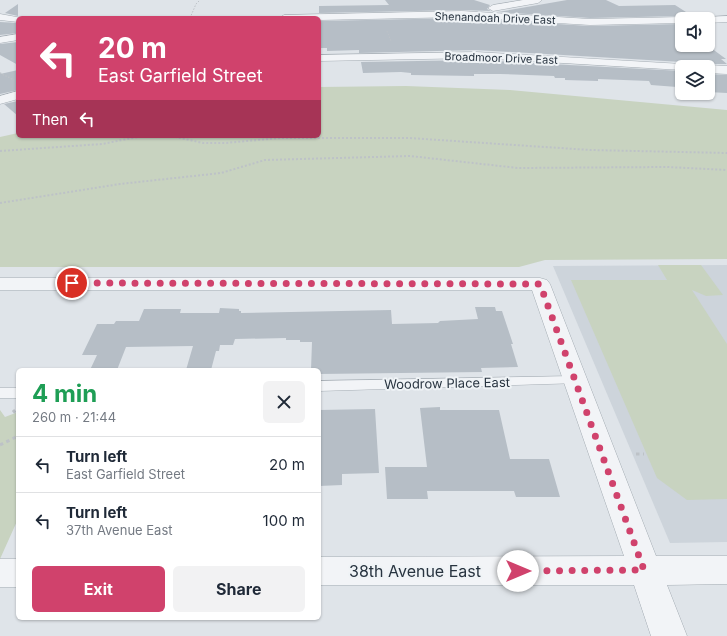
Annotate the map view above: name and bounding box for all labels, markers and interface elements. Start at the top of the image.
street label: Shenandoah Drive East [434,9,556,27]
map controls [675,12,715,100]
button: sound [675,12,715,52]
text: 20 m [98,31,167,65]
icon: left [32,32,84,84]
street label: Broadmoor Drive East [444,49,558,67]
button: layers [675,60,715,100]
text: East Garfield Street [98,65,263,86]
icon: left [76,108,98,130]
text: Then [32,110,68,129]
pin [55,266,89,300]
icon: arrive [61,272,83,294]
street label: Woodrow Place East [384,374,510,392]
text: 4 min [32,379,97,408]
button: close [263,381,305,423]
text: 260 m · 21:44 [32,409,116,425]
text: Turn left [66,447,127,466]
icon: left [32,454,54,476]
text: 20 m [269,455,305,474]
text: East Garfield Street [66,466,185,482]
text: Turn left [66,503,127,522]
icon: left [32,510,54,532]
text: 100 m [263,511,305,530]
text: 37th Avenue East [66,522,173,538]
position arrow [497,550,539,592]
street label: 38th Avenue East [349,561,481,581]
button: Exit [32,566,165,612]
button: Share [173,566,305,612]

